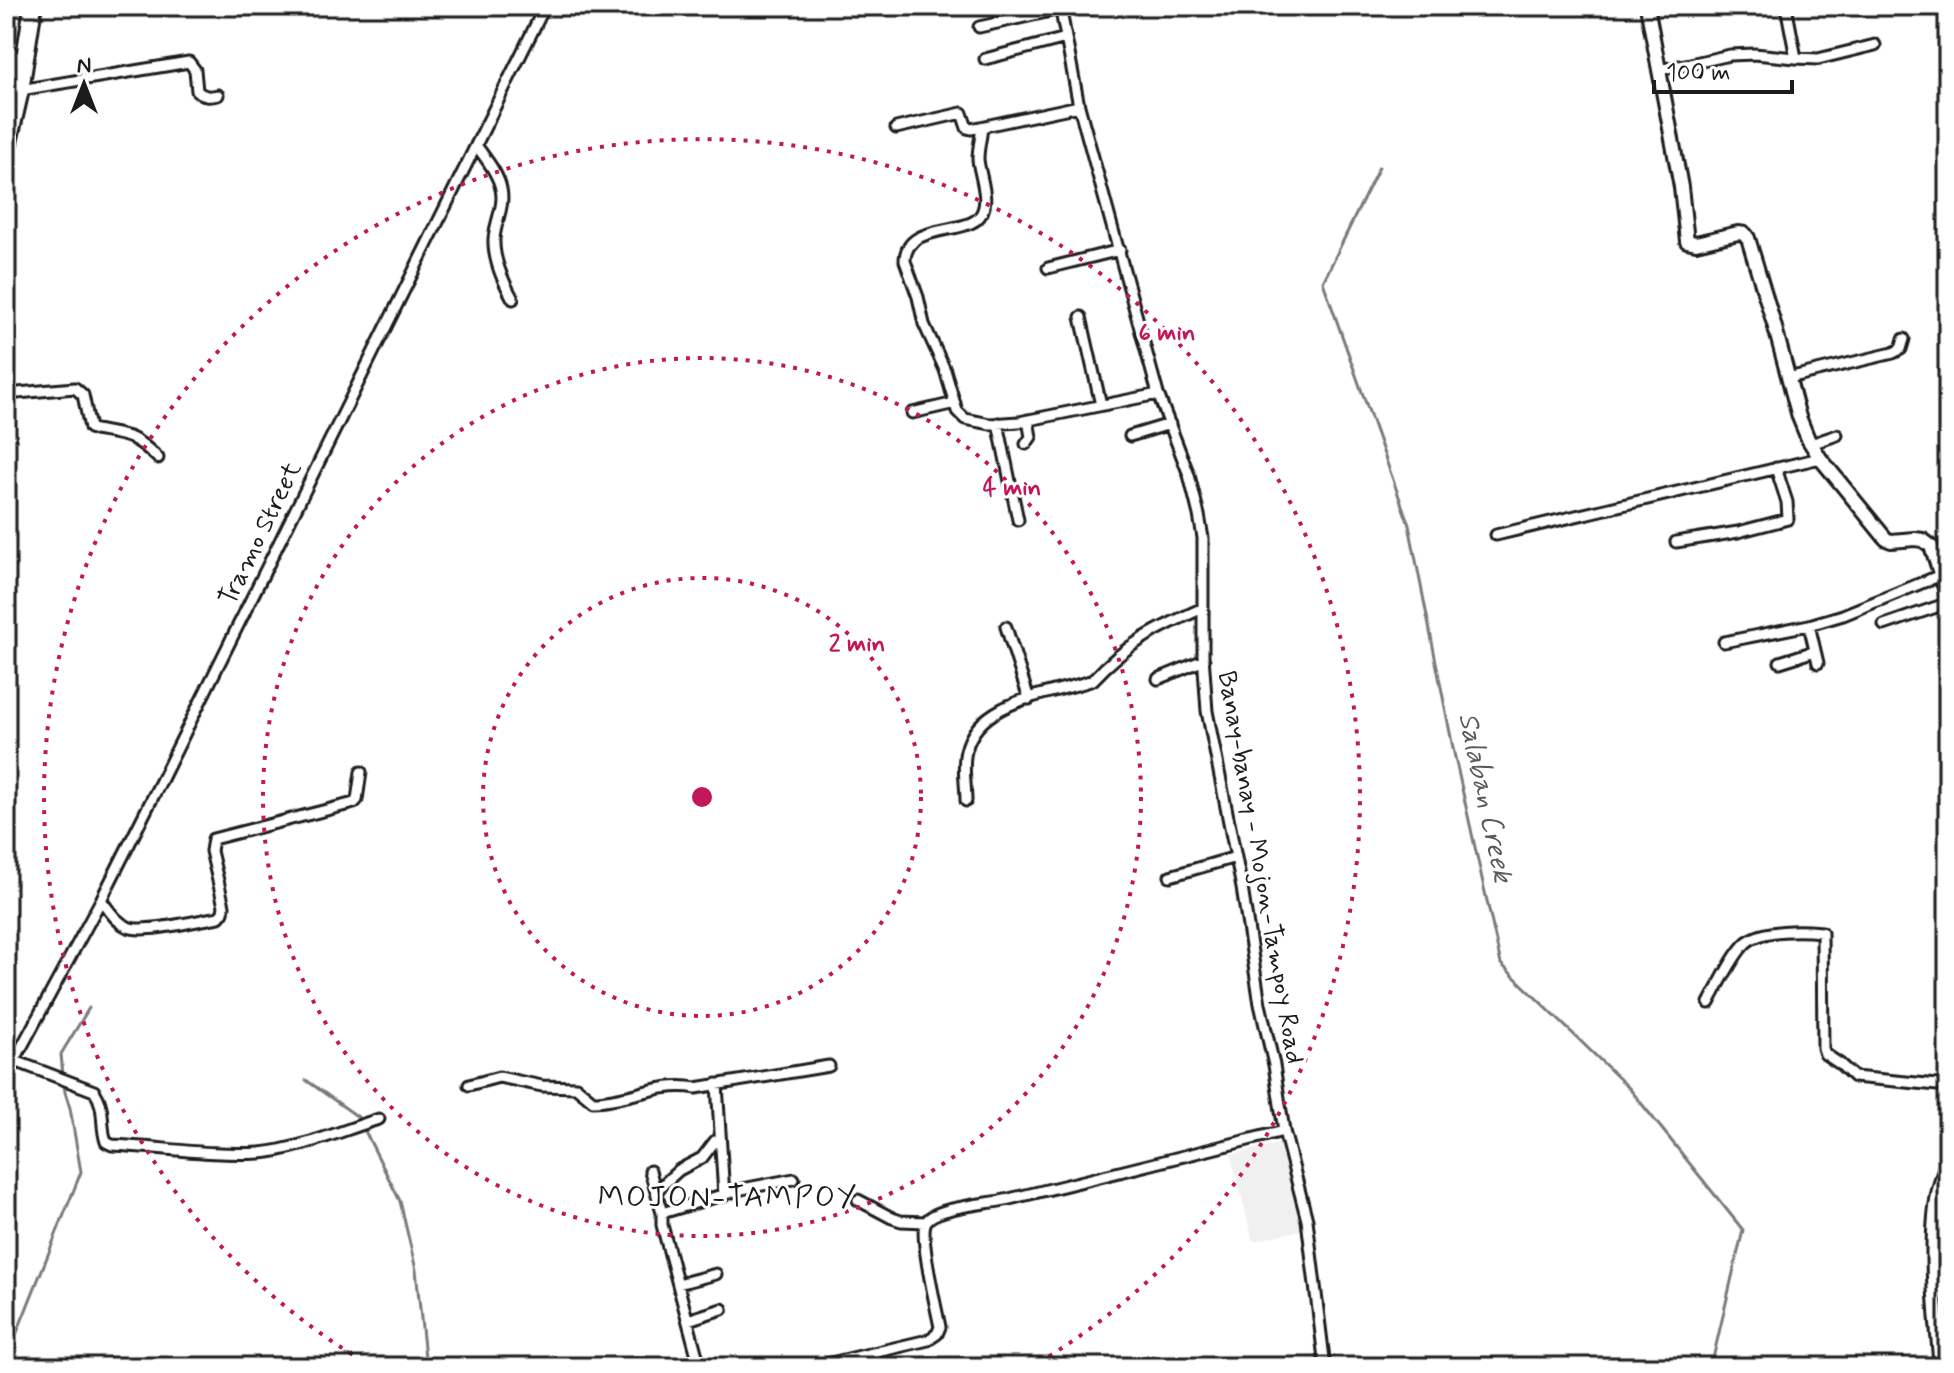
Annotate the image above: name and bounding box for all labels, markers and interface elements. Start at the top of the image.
north arrow [44,44,124,124]
scale bar [1654,44,1792,94]
text: N [77,52,91,80]
text: 100 m [1666,58,1730,89]
text: 6 min [1139,318,1195,349]
street label: Tramo Street [211,456,310,611]
text: 4 min [983,473,1041,504]
text: 2 min [829,629,885,660]
street label: Banay-banay - Mojon-Tampoy Road [1209,668,1311,1066]
water label: Salaban Creek [1449,709,1521,888]
centre of rings [688,783,716,811]
district label: MOJON-TAMPOY [598,1178,858,1217]

